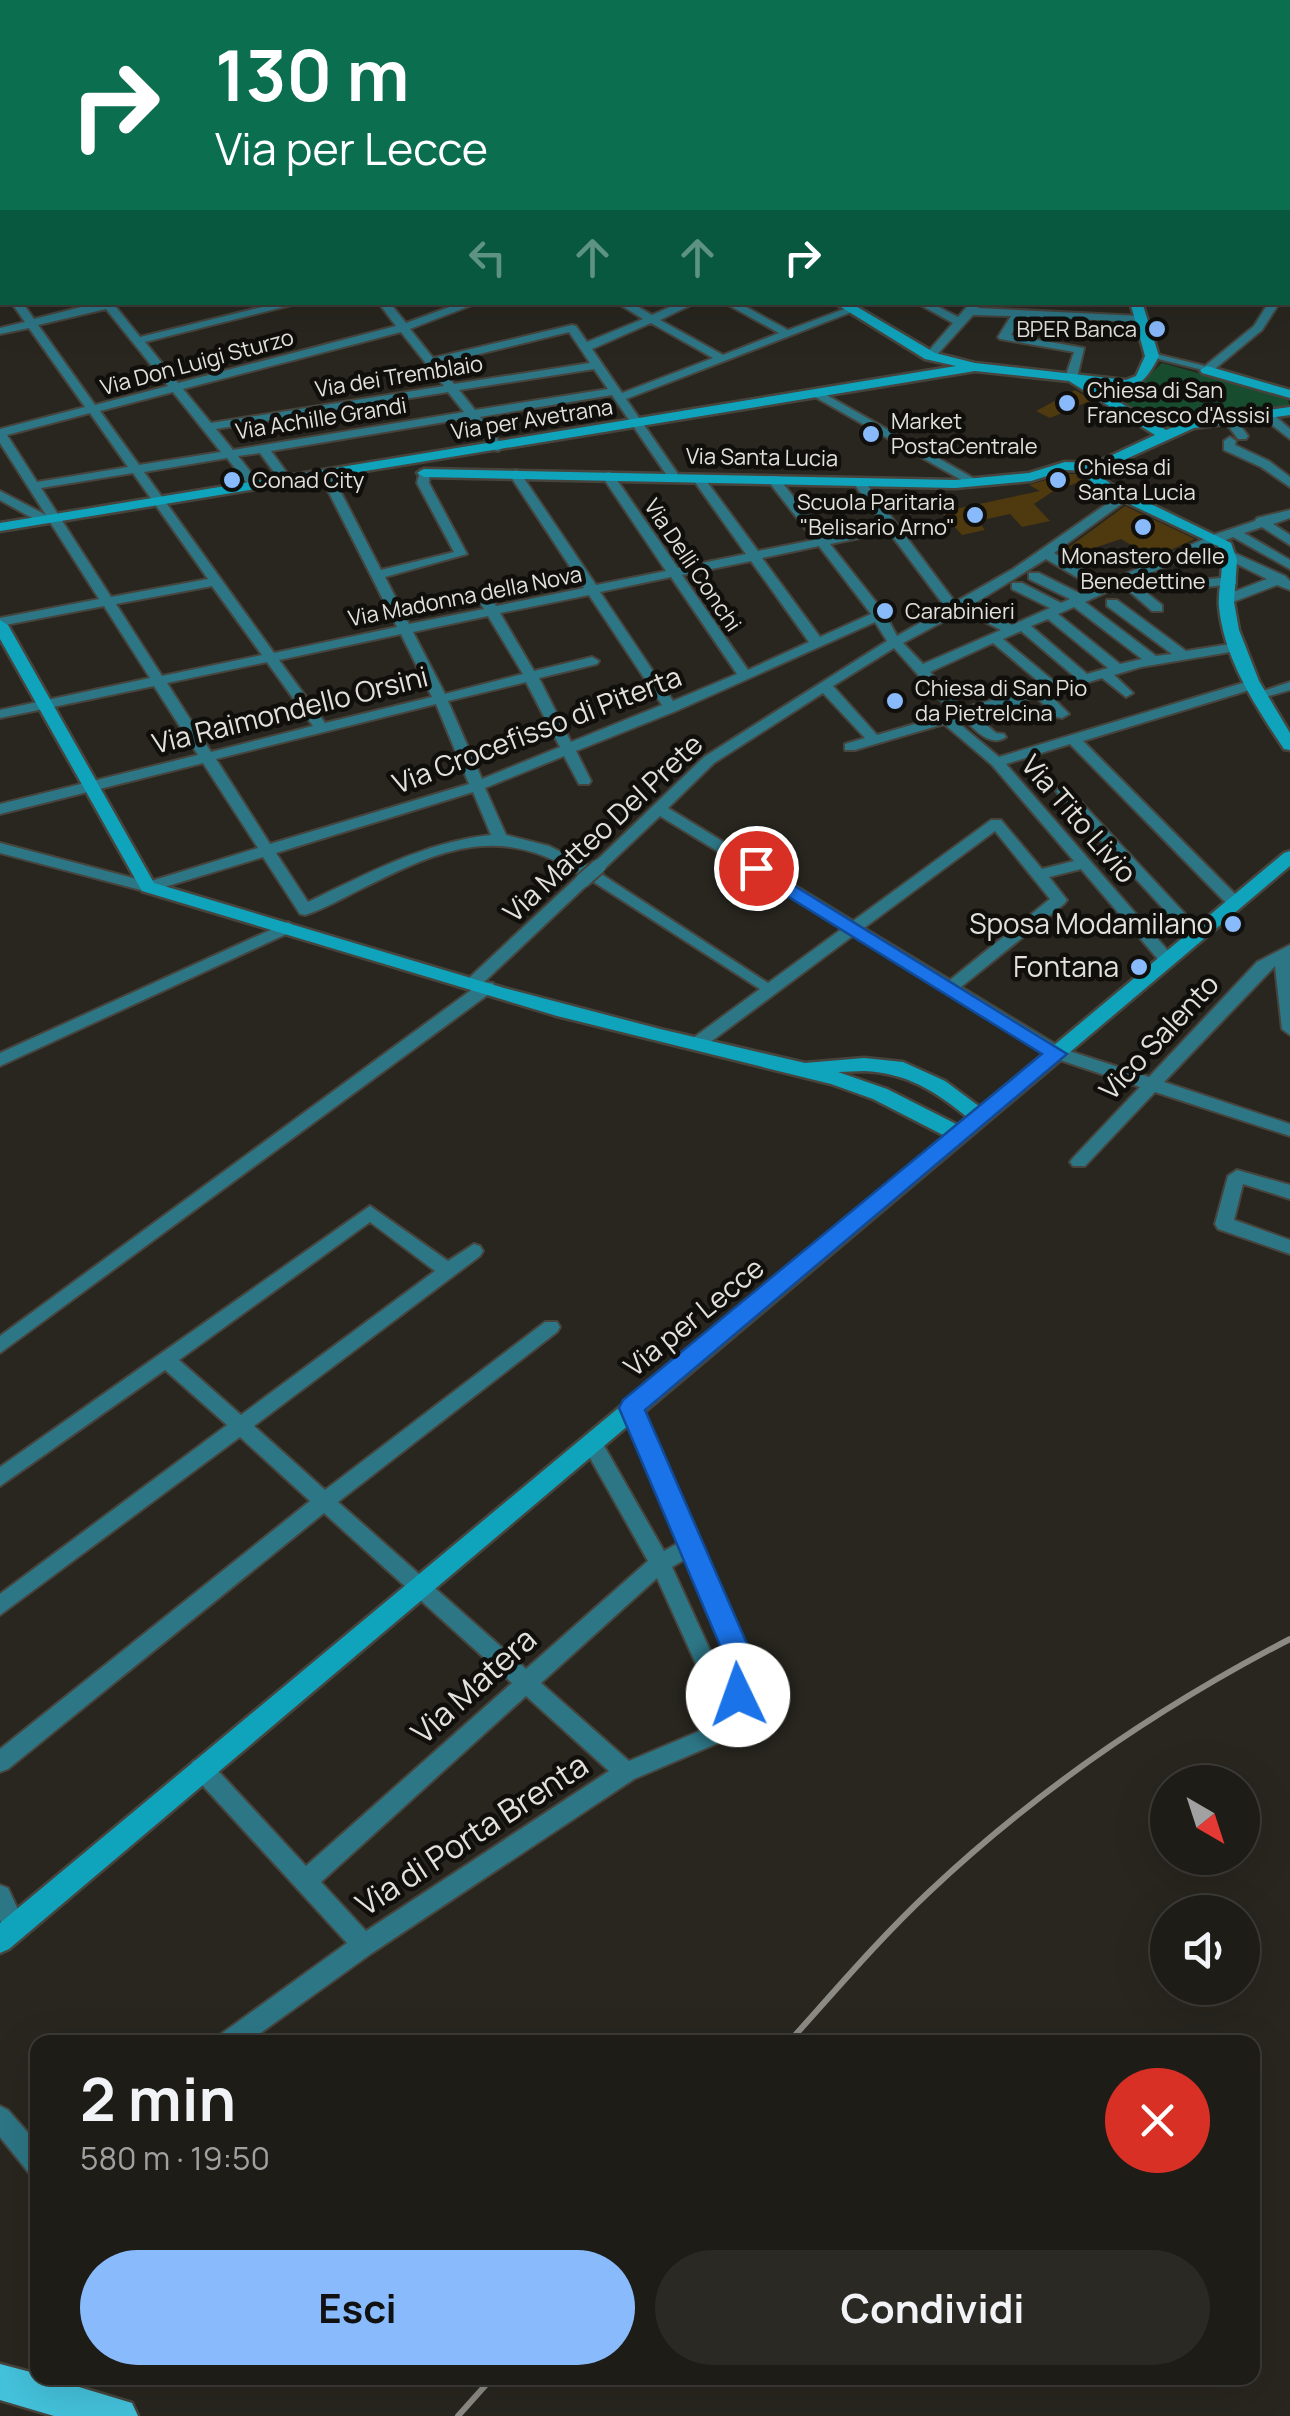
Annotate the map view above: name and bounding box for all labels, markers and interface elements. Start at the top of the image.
text: 130 m [215,26,409,122]
icon: right [50,40,180,170]
text: Via per Lecce [215,117,488,179]
icon: left [460,230,515,285]
icon: ahead [565,230,620,285]
icon: ahead [670,230,725,285]
icon: right [775,230,830,285]
place label: BPER Banca [1016,314,1137,344]
marker: BPER Banca [1146,318,1168,340]
street label: Via Don Luigi Sturzo [97,322,297,402]
street label: Via dei Tremblaio [313,348,485,404]
place label: Chiesa di San Francesco d'Assisi [1087,375,1270,430]
street label: Via Achille Grandi [233,390,409,446]
street label: Via per Avetrana [449,391,615,447]
marker: Chiesa di San Francesco d'Assisi [1056,392,1078,414]
place label: Market PostaCentrale [891,406,1038,461]
marker: Market PostaCentrale [860,423,882,445]
street label: Via Santa Lucia [686,441,838,473]
place label: Chiesa di Santa Lucia [1078,452,1196,507]
place label: Conad City [252,465,365,495]
marker: Conad City [221,469,243,491]
marker: Chiesa di Santa Lucia [1047,469,1069,491]
place label: Scuola Paritaria "Belisario Arno" [797,487,955,542]
street label: Via Delli Conchi [637,493,749,637]
marker: Scuola Paritaria "Belisario Arno" [964,504,986,526]
marker: Monastero delle Benedettine [1132,516,1154,538]
place label: Monastero delle Benedettine [1061,541,1225,596]
street label: Via Madonna della Nova [346,559,584,633]
place label: Carabinieri [905,596,1015,626]
marker: Carabinieri [874,600,896,622]
street label: Via Raimondello Orsini [148,656,432,762]
street label: Via Crocefisso di Piterta [387,656,686,802]
place label: Chiesa di San Pio da Pietrelcina [915,673,1087,728]
marker: Chiesa di San Pio da Pietrelcina [884,690,906,712]
street label: Via Matteo Del Prete [494,725,710,930]
street label: Via Tito Livio [1014,746,1146,891]
pin [714,826,799,911]
icon: arrive [729,841,784,896]
place label: Sposa Modamilano [969,904,1213,942]
marker: Sposa Modamilano [1222,913,1244,935]
place label: Fontana [1013,947,1119,985]
marker: Fontana [1128,956,1150,978]
street label: Vico Salento [1090,965,1226,1108]
street label: Via per Lecce [615,1248,771,1384]
street label: Via Matera [401,1617,545,1753]
position arrow [686,1643,790,1747]
street label: Via di Porta Brenta [347,1743,596,1926]
north arrow [1150,1765,1260,1875]
map controls [1150,1765,1260,2005]
button: sound [1150,1895,1260,2005]
text: 2 min [80,2057,236,2139]
button: close [1105,2068,1210,2173]
text: 580 m · 19:50 [80,2136,270,2180]
button: Esci [80,2250,635,2365]
button: Condividi [655,2250,1210,2365]

